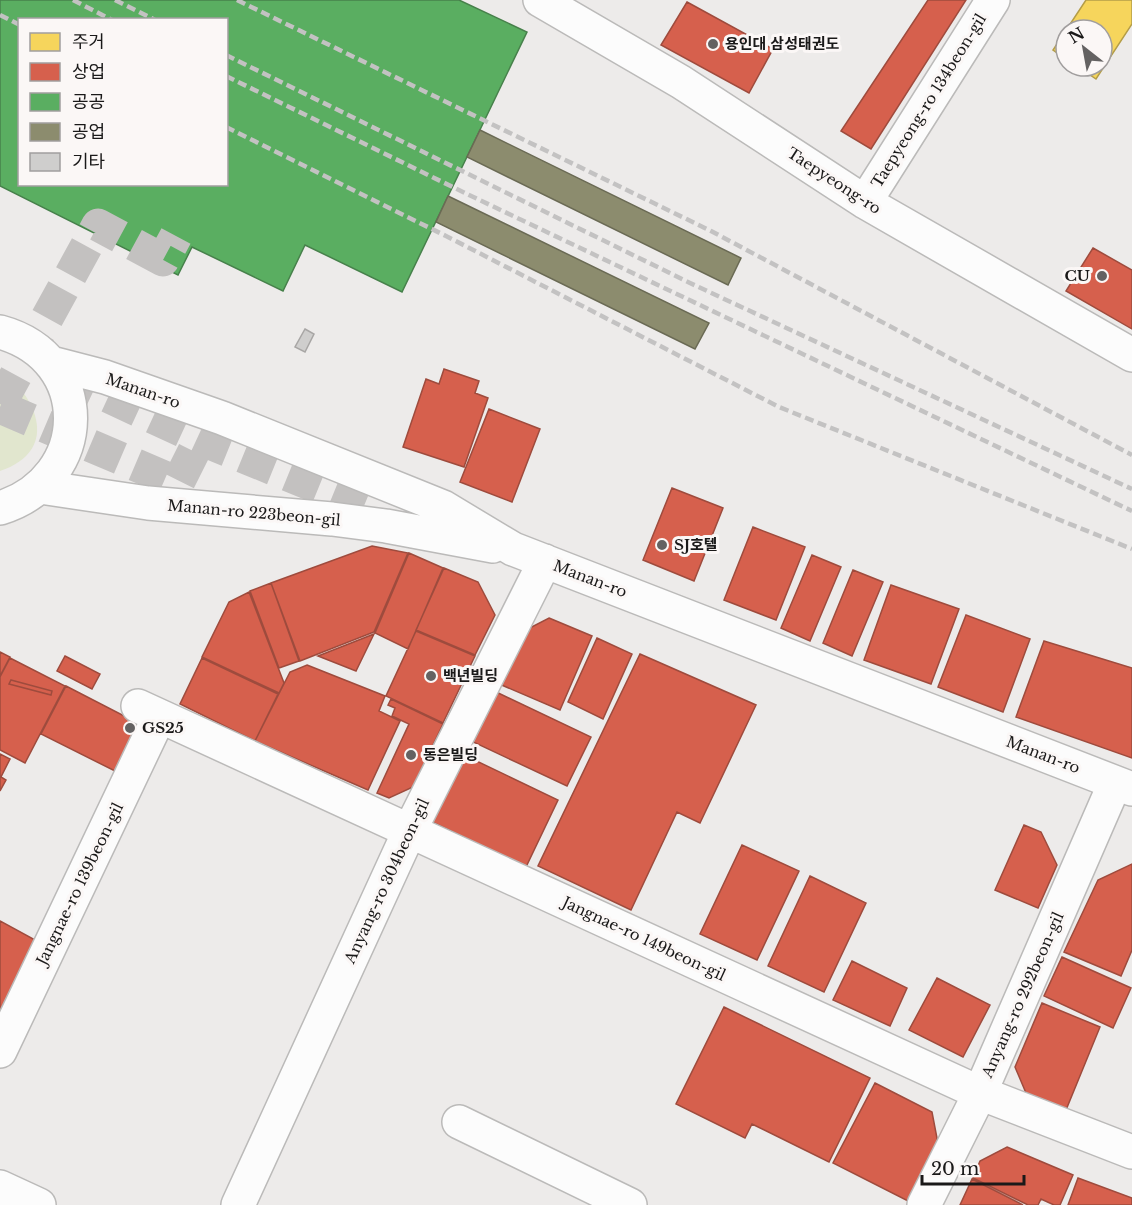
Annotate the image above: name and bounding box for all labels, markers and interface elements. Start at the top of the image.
street label: Taepyeong-ro 134beon-gil [867,10,990,191]
legend [18,18,228,186]
north arrow [1054,18,1114,78]
text: N [1065,23,1088,48]
text: 주거 [72,31,105,53]
place label: 용인대 삼성태권도 [725,34,840,53]
marker: 용인대 삼성태권도 [706,37,720,51]
text: 상업 [72,61,105,83]
text: 공공 [72,91,105,113]
text: 공업 [72,121,105,143]
street label: Taepyeong-ro [784,143,885,218]
text: 기타 [72,151,106,173]
place label: CU [1064,266,1091,285]
marker: CU [1095,269,1109,283]
street label: Manan-ro [103,369,183,412]
street label: Manan-ro 223beon-gil [167,495,342,530]
place label: SJ호텔 [674,535,718,554]
marker: SJ호텔 [655,538,669,552]
street label: Manan-ro [551,556,630,601]
place label: 백년빌딩 [443,666,498,685]
marker: 백년빌딩 [424,669,438,683]
place label: GS25 [142,718,184,737]
marker: GS25 [123,721,137,735]
street label: Manan-ro [1004,732,1083,777]
place label: 동은빌딩 [423,745,478,764]
marker: 동은빌딩 [404,748,418,762]
street label: Anyang-ro 304beon-gil [339,795,433,967]
street label: Jangnae-ro 139beon-gil [31,799,127,970]
street label: Jangnae-ro 149beon-gil [558,891,729,985]
street label: Anyang-ro 292beon-gil [977,909,1068,1081]
scale bar [922,1148,1024,1186]
text: 20 m [931,1158,979,1180]

